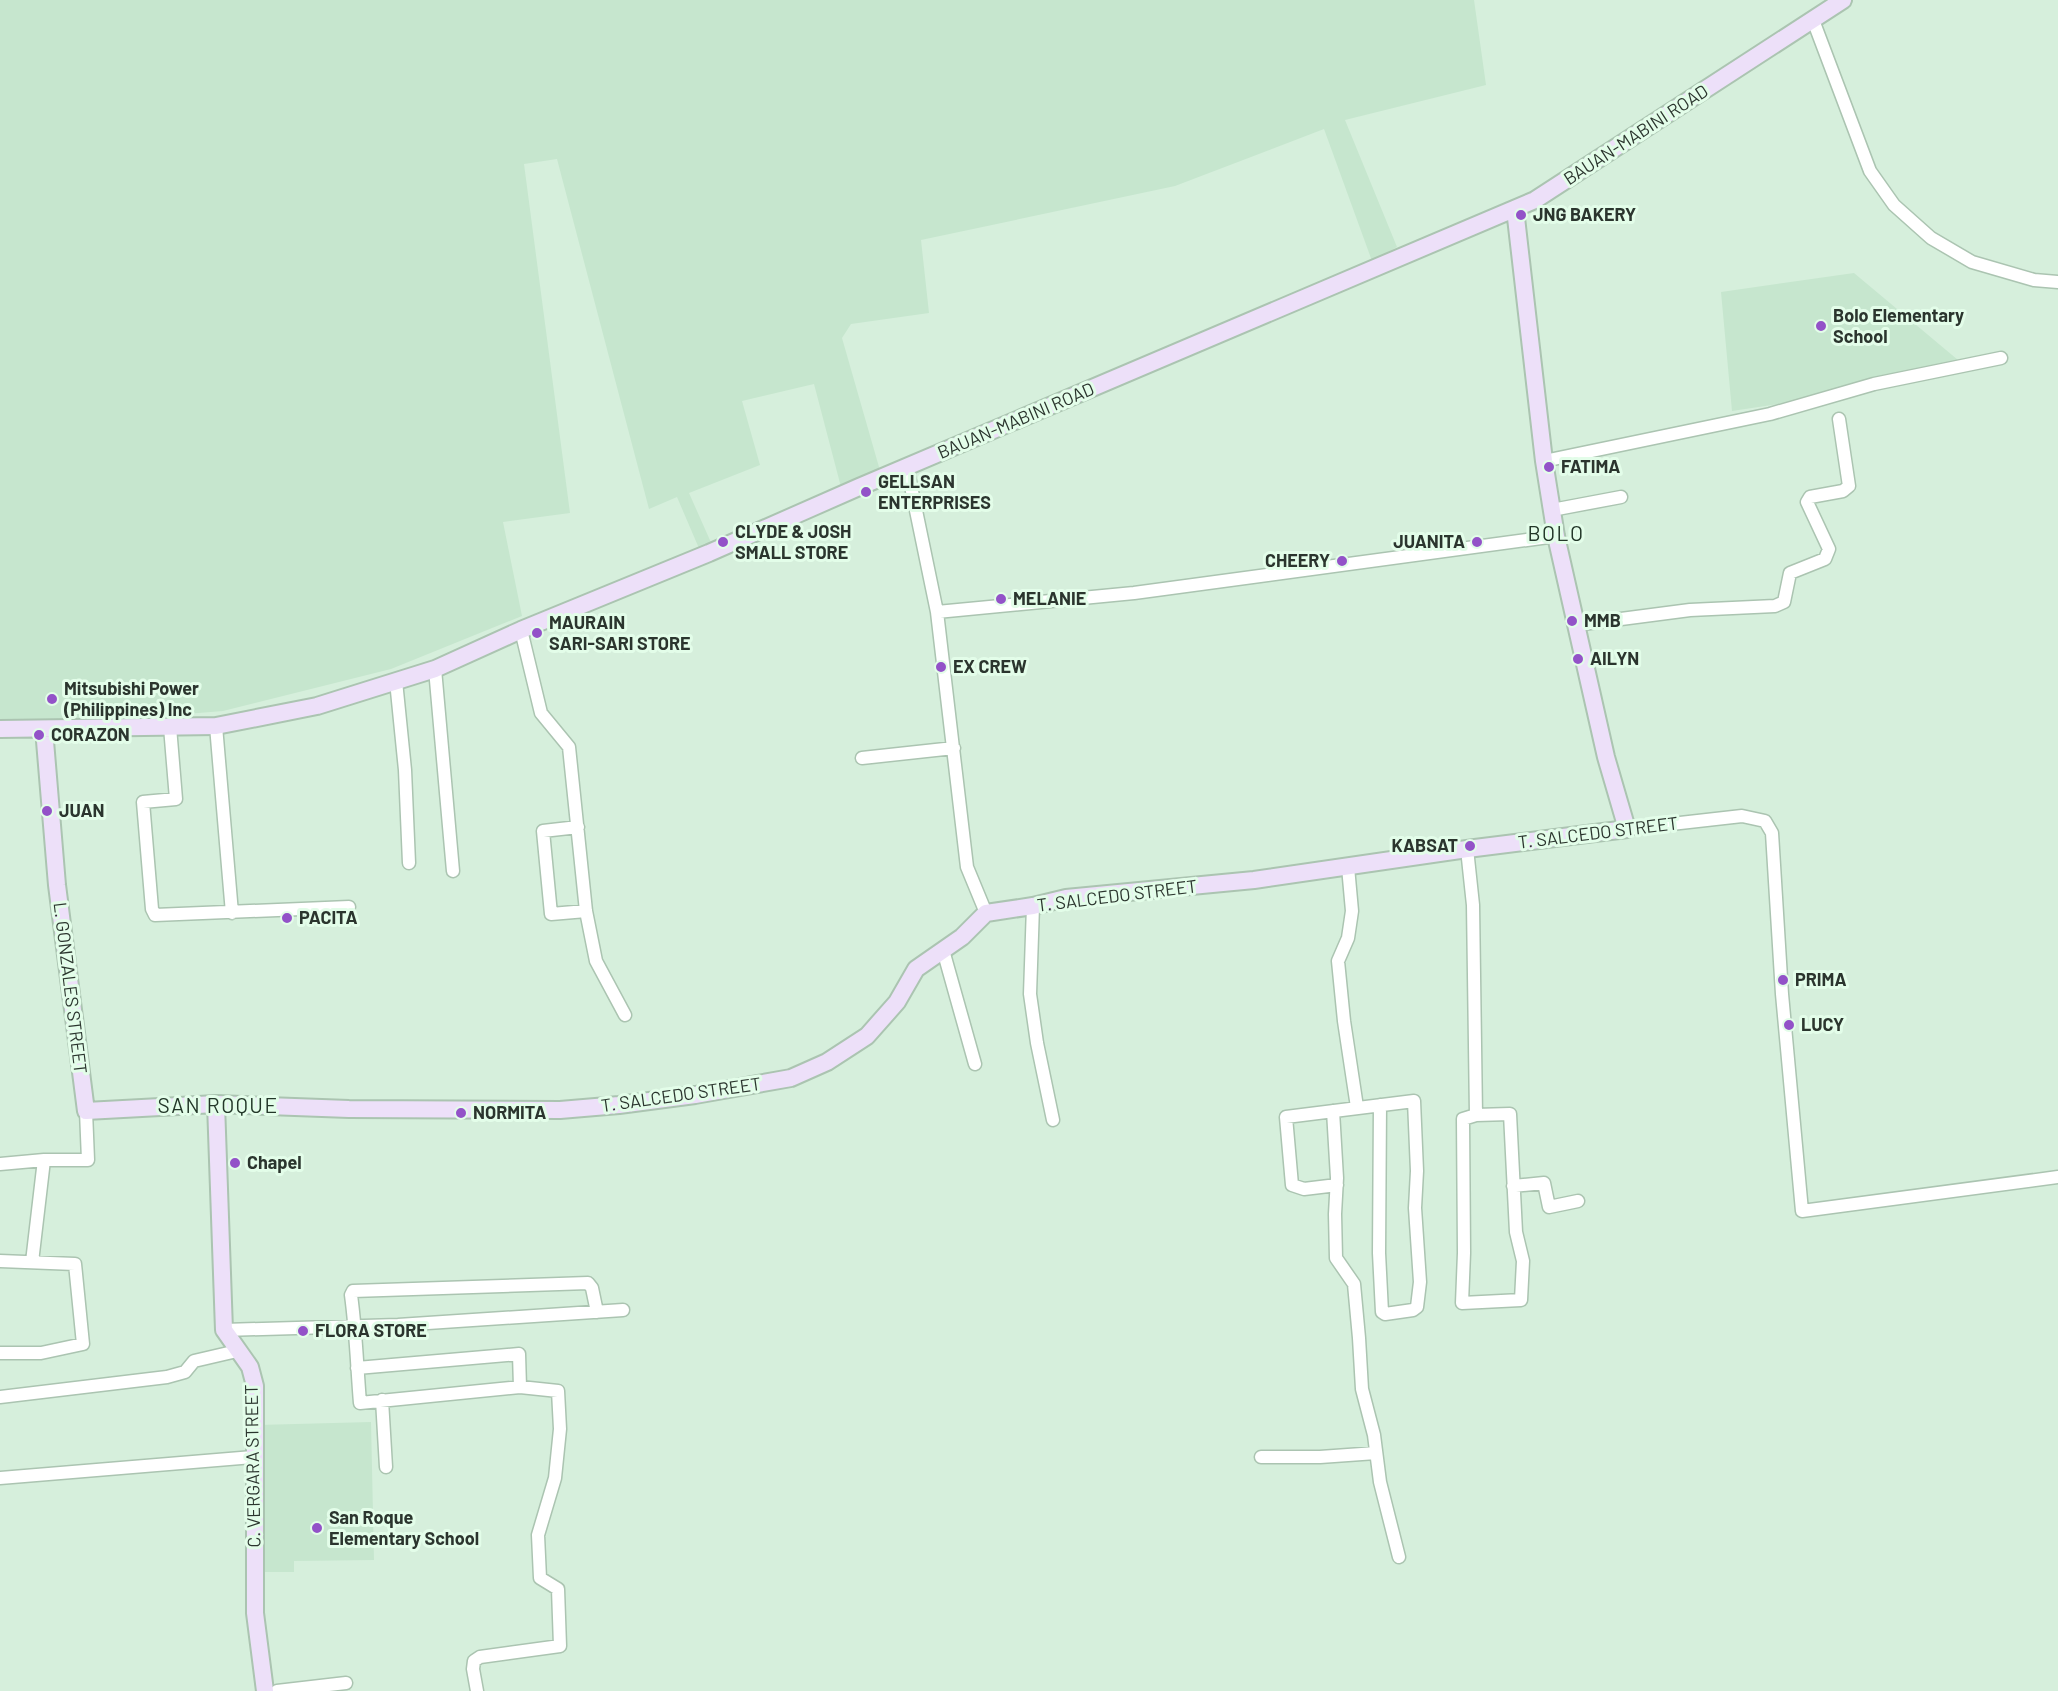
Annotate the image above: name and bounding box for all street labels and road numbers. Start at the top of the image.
street label: BAUAN-MABINI ROAD [1559,79,1712,189]
street label: BAUAN-MABINI ROAD [934,377,1097,463]
street label: T. SALCEDO STREET [1517,811,1679,853]
street label: T. SALCEDO STREET [1036,874,1198,916]
street label: L. GONZALES STREET [50,901,92,1075]
street label: T. SALCEDO STREET [600,1072,762,1116]
street label: C. VERGARA STREET [240,1384,264,1548]

